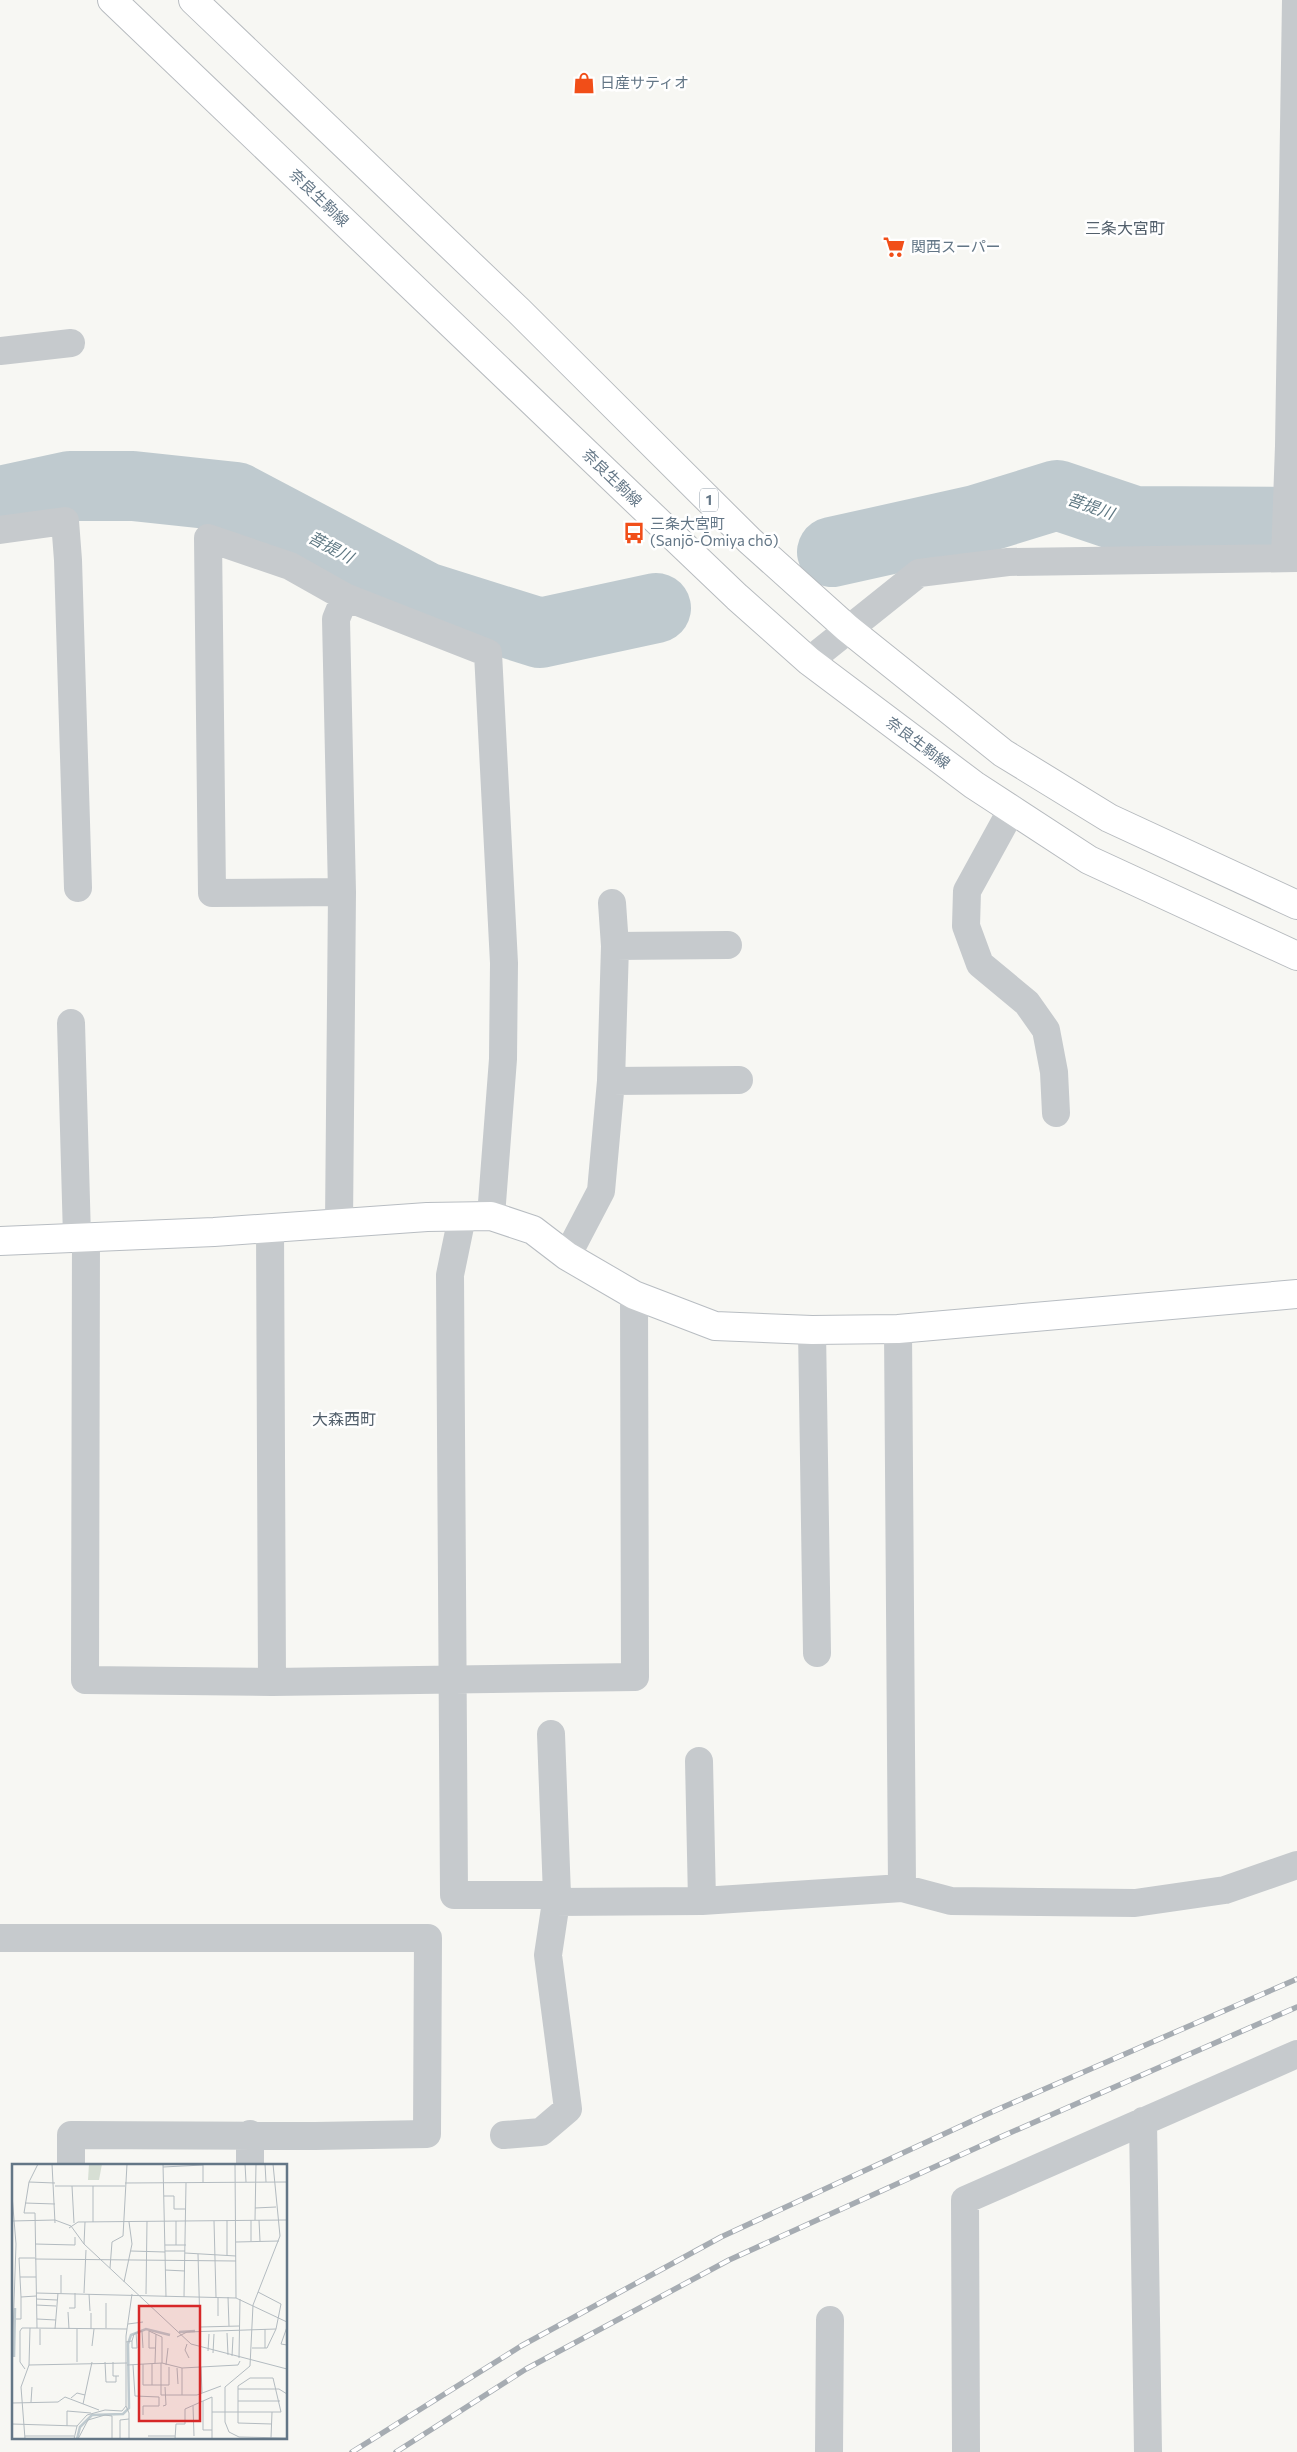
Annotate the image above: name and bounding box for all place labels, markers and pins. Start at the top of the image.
shop icon: 日産サティオ [571,70,597,96]
place label: 日産サティオ [600,73,689,91]
supermarket icon: 関西スーパー [881,234,907,260]
place label: 関西スーパー [911,237,1001,255]
place label: 三条大宮町 (Sanjō-Ōmiya chō) [650,514,778,549]
bus stop icon: 三条大宮町 (Sanjō-Ōmiya chō) [621,520,647,546]

